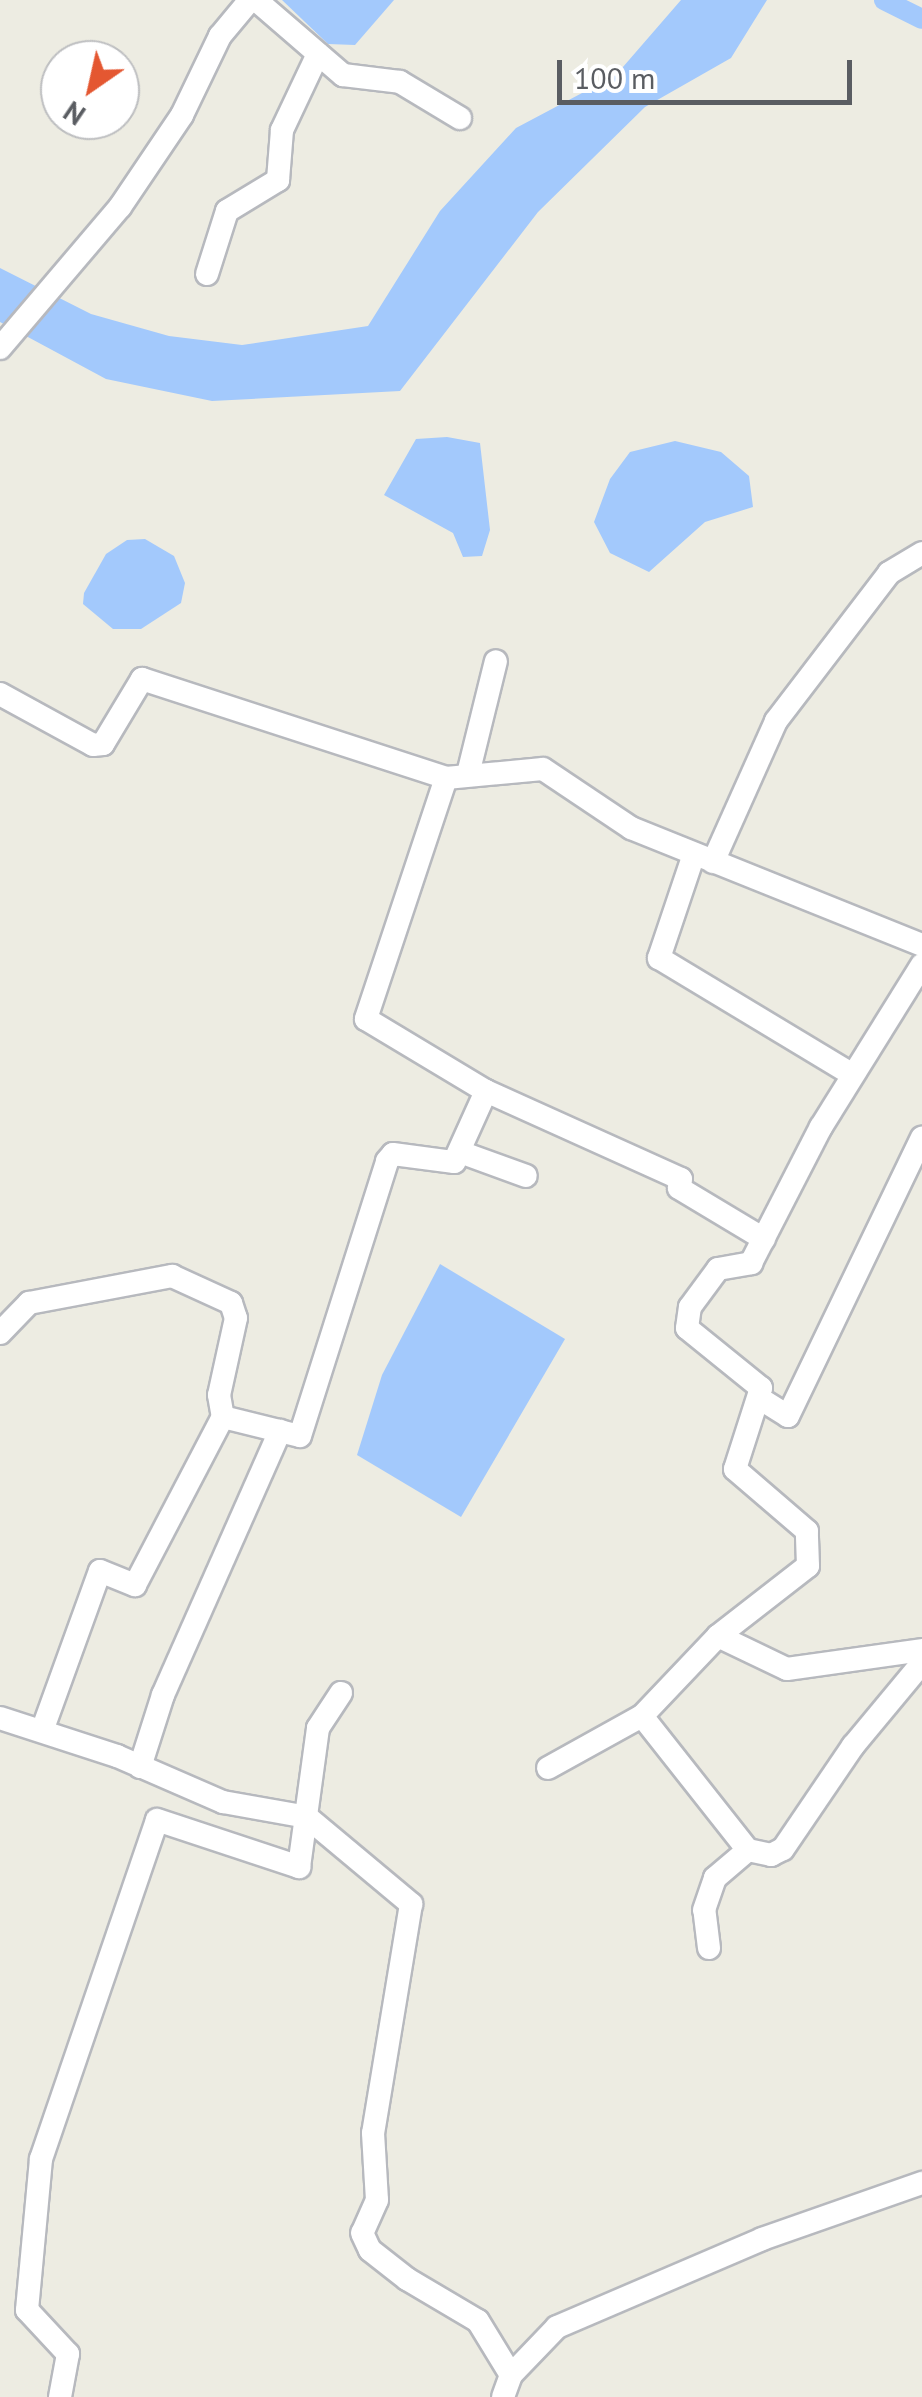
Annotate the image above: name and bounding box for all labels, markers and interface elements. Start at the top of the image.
north arrow [40,40,140,140]
scale bar [562,40,857,102]
text: 100 m [574,58,655,97]
text: N [56,93,92,134]

